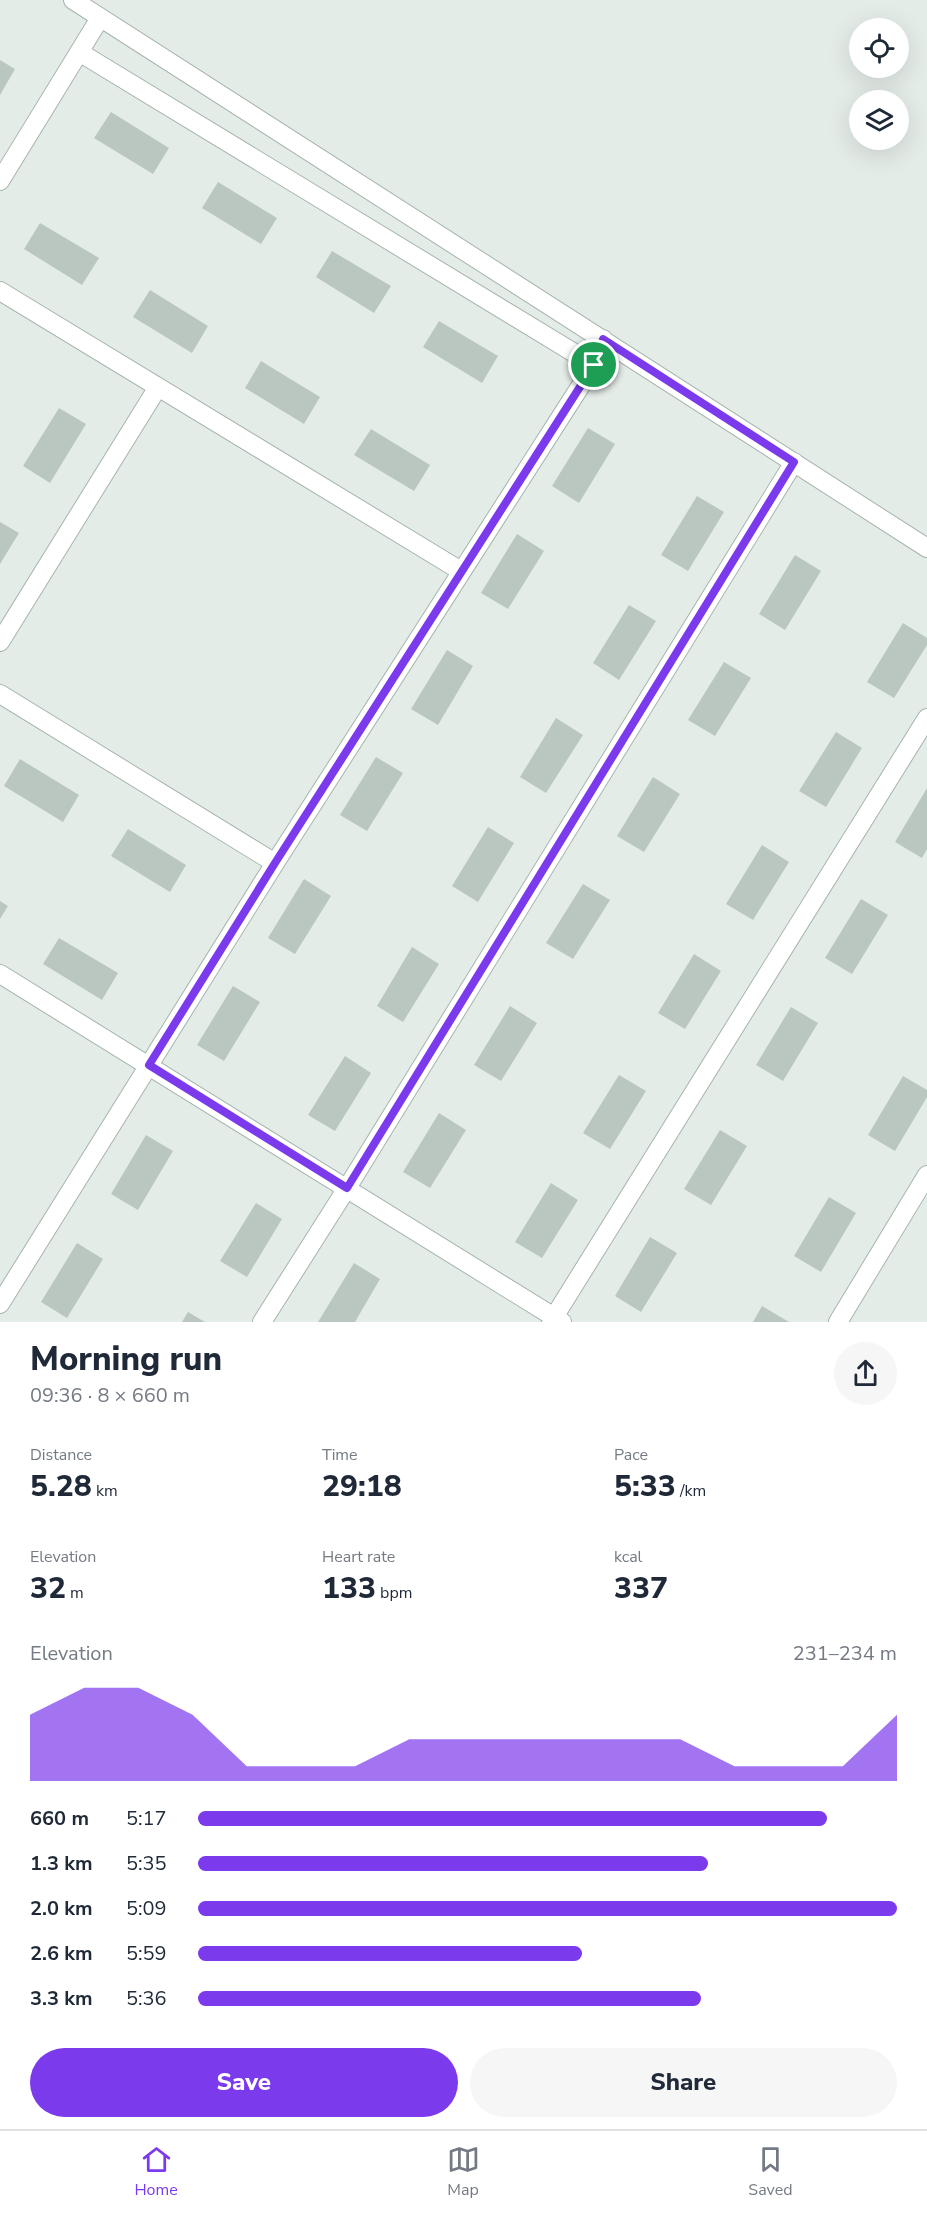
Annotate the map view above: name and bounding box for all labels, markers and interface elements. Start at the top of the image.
map controls [849,18,909,150]
button: locate [849,18,909,78]
button: layers [849,90,909,150]
pin [568,339,619,390]
icon: arrive [577,348,610,381]
text: Morning run [30,1337,222,1382]
button: share [834,1342,897,1405]
text: 09:36 · 8 × 660 m [30,1382,190,1409]
text: Distance [30,1444,92,1466]
text: Time [322,1444,358,1466]
text: Pace [614,1444,648,1466]
text: 5.28 [30,1466,92,1507]
text: 29:18 [322,1466,402,1507]
text: 5:33 [614,1466,676,1507]
text: km [92,1480,118,1502]
text: /km [676,1480,706,1502]
text: Elevation [30,1546,96,1568]
text: Heart rate [322,1546,395,1568]
text: kcal [614,1546,642,1568]
text: 32 [30,1568,66,1609]
text: 133 [322,1568,376,1609]
text: 337 [614,1568,668,1609]
text: m [66,1582,84,1604]
text: bpm [376,1582,412,1604]
text: Elevation [30,1640,113,1667]
text: 231–234 m [793,1640,897,1667]
text: 660 m [30,1805,89,1832]
text: 5:17 [126,1805,167,1832]
text: 1.3 km [30,1850,93,1877]
text: 5:35 [126,1850,167,1877]
text: 2.0 km [30,1895,93,1922]
text: 5:09 [126,1895,167,1922]
text: 2.6 km [30,1940,93,1967]
text: 5:59 [126,1940,167,1967]
text: 3.3 km [30,1985,93,2012]
text: 5:36 [126,1985,167,2012]
button: Save [30,2048,458,2117]
button: Share [470,2048,897,2117]
tab: Home [134,2143,178,2201]
tab: Map [447,2143,480,2201]
tab: Saved [748,2143,793,2201]

